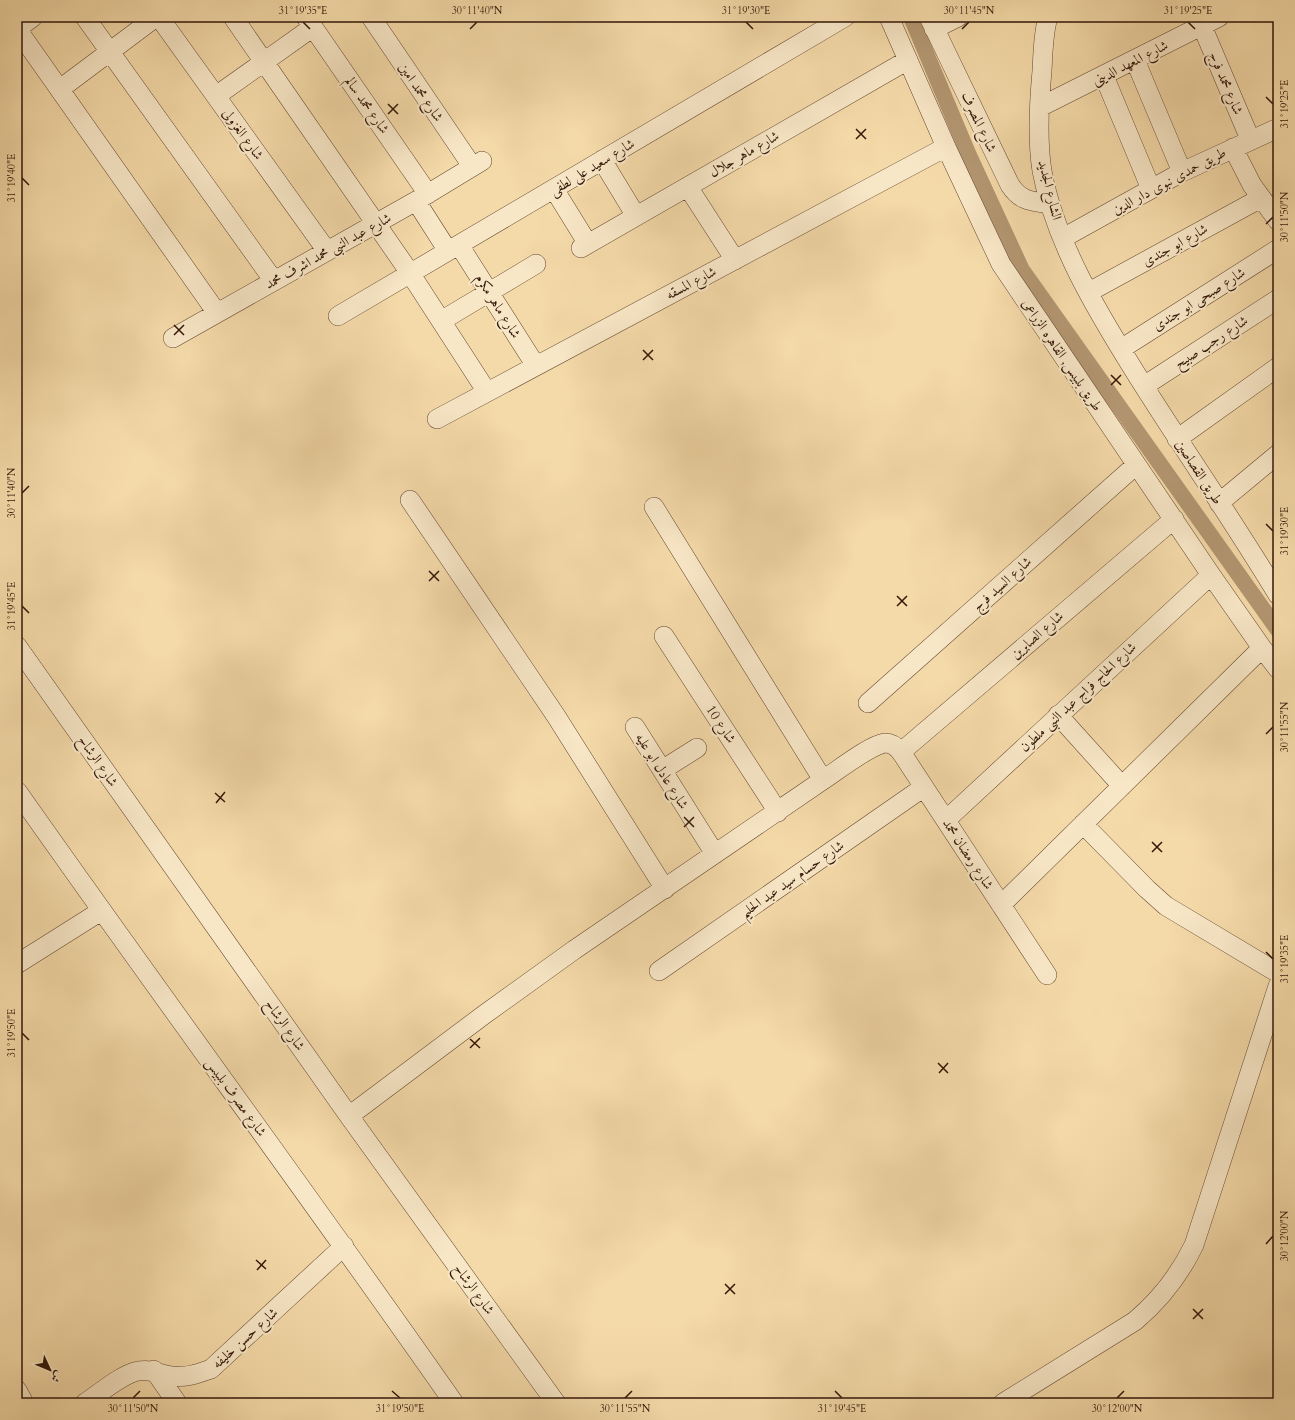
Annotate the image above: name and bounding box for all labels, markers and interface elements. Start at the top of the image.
text: 31°19'35"E [279,4,327,18]
text: 30°11'40"N [452,4,503,18]
text: 31°19'30"E [722,4,770,18]
text: 30°11'45"N [944,4,995,18]
text: 31°19'25"E [1164,4,1212,18]
street label: شارع المعهد الدينى [1089,36,1172,92]
street label: شارع محمد فرج [1201,49,1248,119]
street label: شارع محمد امين [393,59,448,127]
street label: شارع محمد سالم [338,73,394,139]
text: 31°19'25"E [1278,80,1292,128]
street label: شارع المصرف [955,89,1001,156]
street label: شارع الغزولى [216,104,268,165]
street label: شارع ماهر جلال [705,126,784,184]
street label: شارع سعيد على لطفى [546,134,639,202]
street label: طريق حمدى نبوى دار الدين [1109,143,1229,219]
text: 31°19'40"E [5,154,19,202]
street label: الشارع الجديد [1031,158,1067,222]
text: 30°11'50"N [1278,191,1292,242]
street label: شارع عبد النبى محمد اشرف محمد [261,208,396,295]
street label: شارع ابو جندى [1139,219,1212,273]
street label: شارع المسقه [662,262,721,306]
street label: شارع صبحى ابو جندى [1149,263,1250,337]
street label: شارع ماهر مكرم [468,270,525,343]
street label: طريق بلبيس, القاهره الزراعى [1017,295,1107,415]
street label: شارع رجب صبيح [1170,311,1253,375]
street label: طريق القصاصين [1171,436,1227,508]
text: 30°11'40"N [5,467,19,518]
text: 31°19'30"E [1278,507,1292,555]
street label: شارع السيد فرج [968,552,1038,618]
text: 31°19'45"E [5,582,19,630]
street label: شارع الصابرين [1006,607,1069,665]
street label: شارع الحاج فراج عبد النبى ملطون [1015,638,1143,758]
street label: شارع 10 [700,701,741,748]
text: 30°11'55"N [1278,701,1292,752]
street label: شارع عادل ابو عليه [629,729,693,814]
street label: شارع الرشاح [71,732,123,792]
street label: شارع رمضان محمد [936,815,998,894]
street label: شارع حسام سيد عبد الحليم [736,836,850,925]
text: 31°19'35"E [1278,935,1292,983]
street label: شارع الرشاح [258,996,310,1056]
text: 31°19'50"E [5,1009,19,1057]
street label: شارع مصرف بلبيس [199,1054,271,1142]
text: 30°12'00"N [1278,1210,1292,1261]
street label: شارع الرشاح [447,1260,499,1320]
street label: شارع حسن خليفه [208,1303,284,1374]
north arrow [30,1350,70,1390]
text: ش [48,1367,66,1386]
text: 30°11'50"N [108,1402,159,1416]
text: 31°19'50"E [376,1402,424,1416]
text: 30°11'55"N [600,1402,651,1416]
text: 31°19'45"E [818,1402,866,1416]
text: 30°12'00"N [1092,1402,1143,1416]

